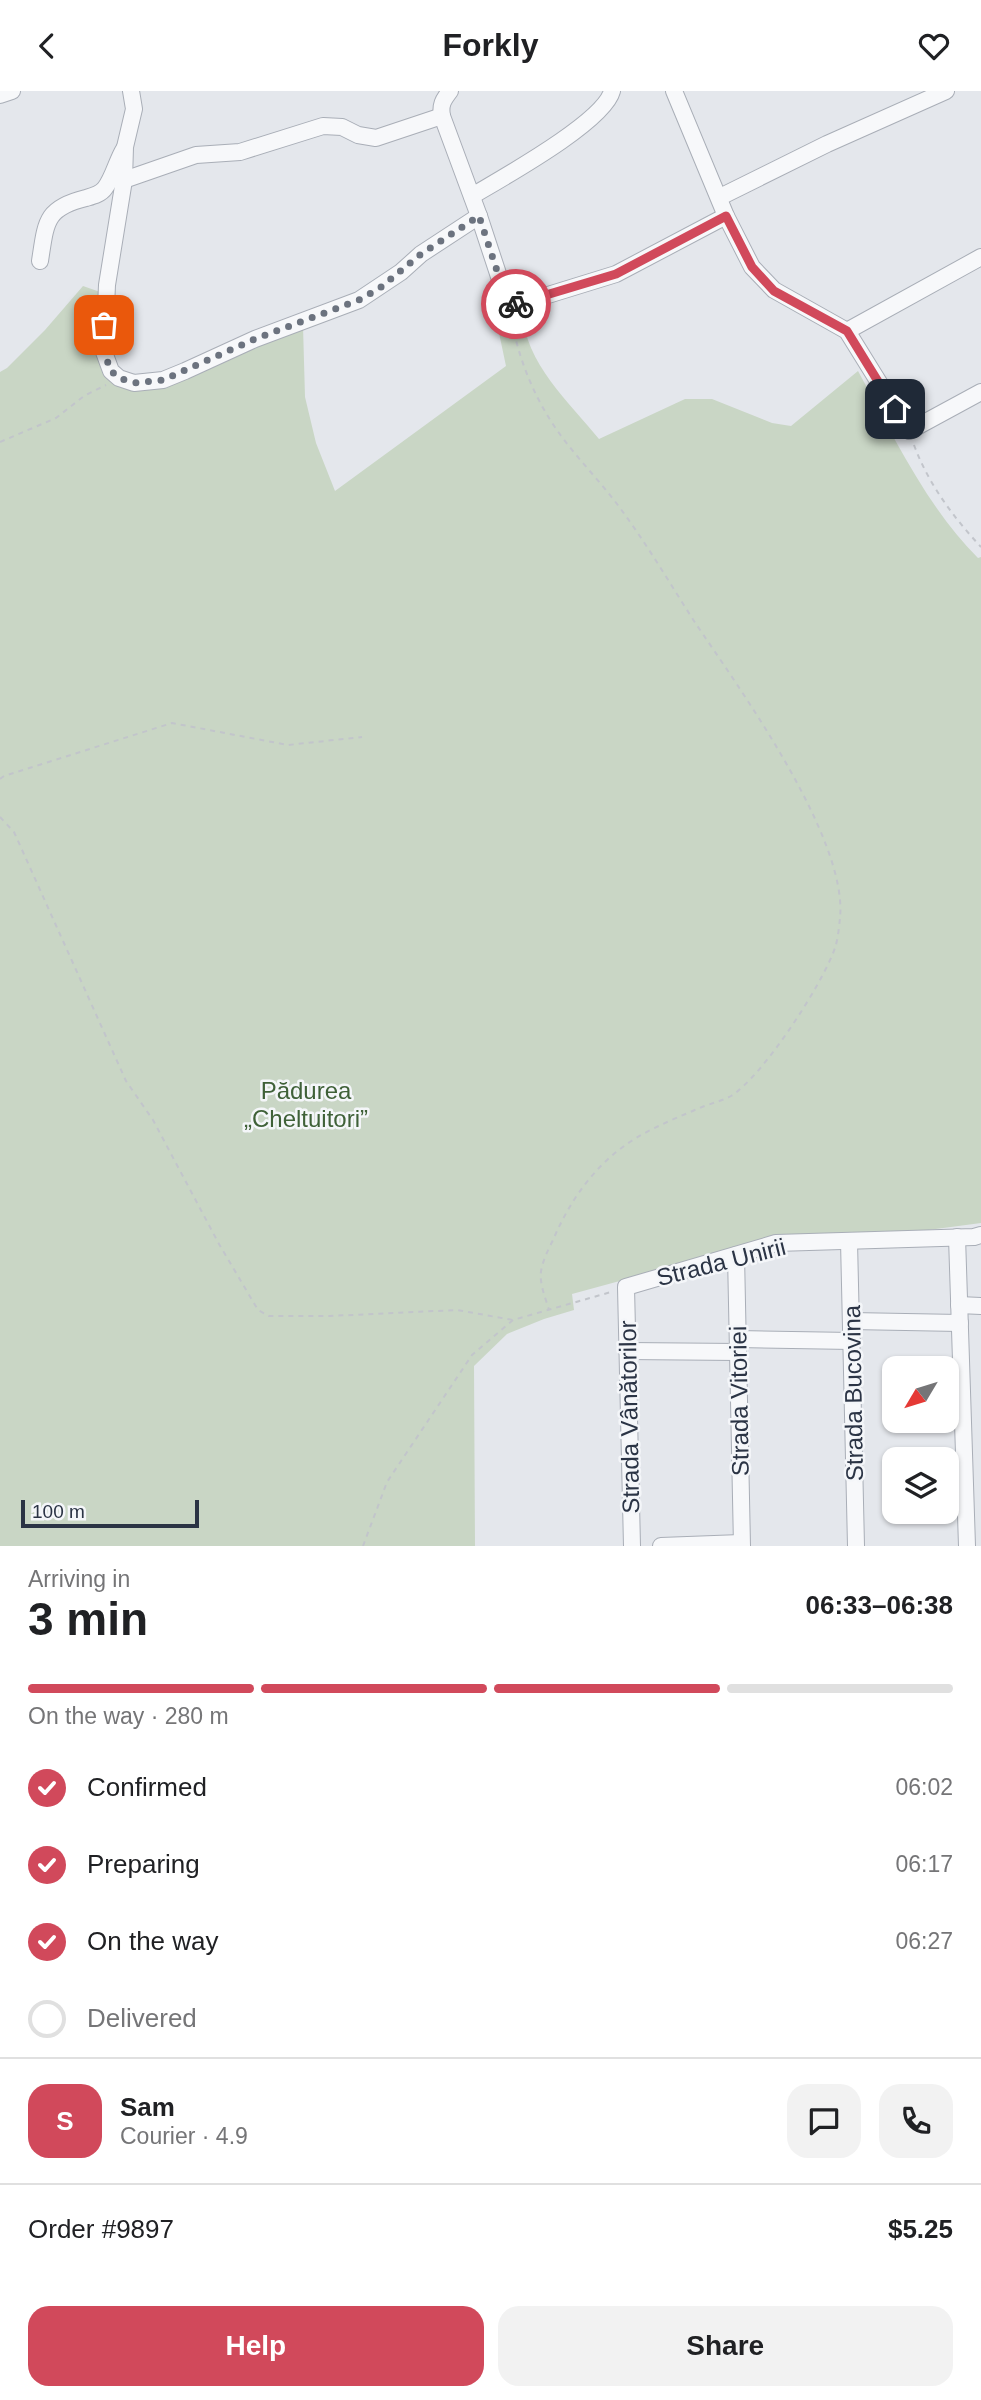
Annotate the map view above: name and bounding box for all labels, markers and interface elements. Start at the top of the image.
icon: back [28,27,66,65]
text: Forkly [442,27,539,63]
icon: heart [915,27,953,65]
courier [481,269,551,339]
icon: bike [497,285,535,323]
pin [74,295,134,355]
icon: bag [85,306,123,344]
pin [865,379,925,439]
icon: home [876,390,914,428]
park label: Pădurea „Cheltuitori” [244,1077,368,1132]
street label: Strada Unirii [654,1233,788,1291]
street label: Strada Bucovina [838,1304,868,1481]
street label: Strada Vânătorilor [614,1320,644,1514]
street label: Strada Vitoriei [724,1326,754,1476]
north arrow [882,1356,959,1433]
map controls [882,1356,959,1524]
button: layers [882,1447,959,1524]
scale bar [21,1497,200,1529]
text: 100 m [32,1501,85,1522]
text: Arriving in [28,1566,130,1592]
text: 06:33–06:38 [806,1590,953,1620]
text: 3 min [28,1593,148,1645]
text: On the way · 280 m [28,1703,229,1729]
icon: check [28,1769,66,1807]
text: Confirmed [87,1772,207,1802]
text: 06:02 [895,1774,953,1800]
icon: check [28,1846,66,1884]
text: Preparing [87,1849,200,1879]
text: 06:17 [895,1851,953,1877]
icon: check [28,1923,66,1961]
text: On the way [87,1926,219,1956]
text: 06:27 [895,1928,953,1954]
text: Delivered [87,2003,197,2033]
button: chat [787,2084,861,2158]
button: phone [879,2084,953,2158]
text: Sam [120,2092,175,2122]
text: S [56,2106,74,2136]
text: Courier · 4.9 [120,2123,248,2149]
text: Order #9897 [28,2214,174,2244]
text: $5.25 [888,2214,953,2244]
button: Help [28,2306,484,2386]
button: Share [498,2306,953,2386]

